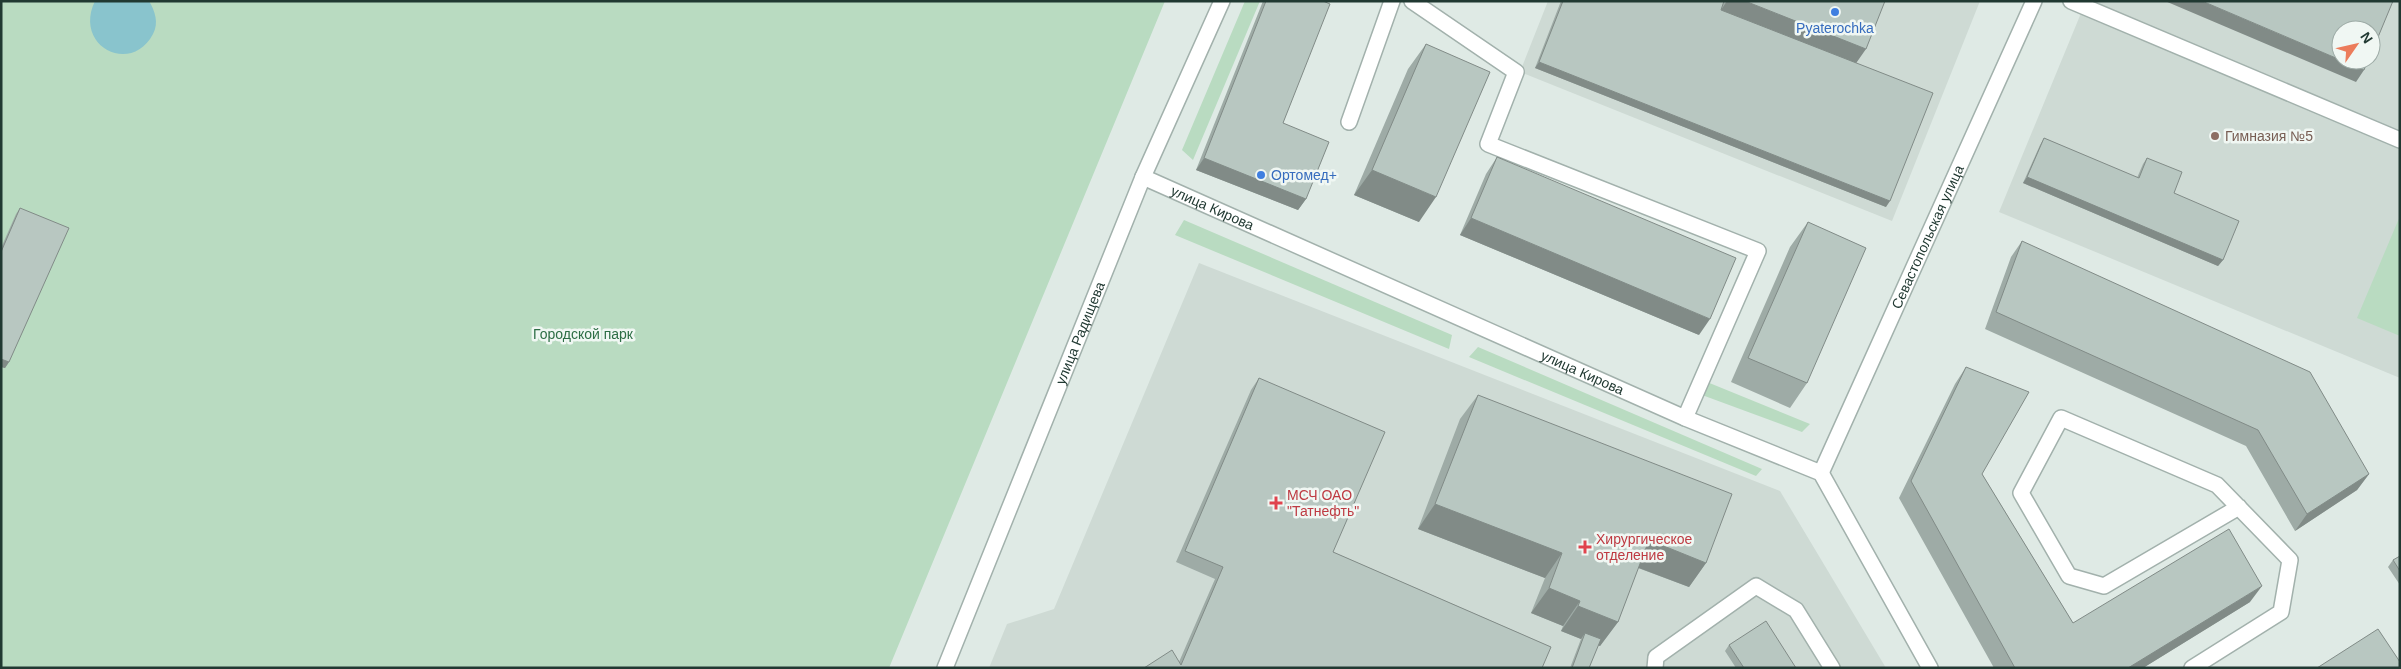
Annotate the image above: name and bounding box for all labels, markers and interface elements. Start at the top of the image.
marker: Pyaterochka [1829,6,1841,18]
place label: Pyaterochka [1796,20,1874,36]
north arrow [2331,20,2381,70]
text: N [2357,29,2376,46]
place label: Гимназия №5 [2225,128,2313,144]
marker: Гимназия №5 [2209,130,2221,142]
street label: Севастопольская улица [1888,162,1967,311]
place label: Ортомед+ [1271,167,1337,183]
marker: Ортомед+ [1255,169,1267,181]
street label: улица Кирова [1168,182,1257,233]
street label: улица Радищева [1052,279,1108,387]
park label: Городской парк [533,326,634,342]
street label: улица Кирова [1539,347,1627,398]
place label: МСЧ ОАО "Татнефть" [1287,487,1359,519]
marker: МСЧ ОАО "Татнефть" [1269,496,1283,510]
place label: Хирургическое отделение [1596,531,1692,563]
marker: Хирургическое отделение [1578,540,1592,554]

